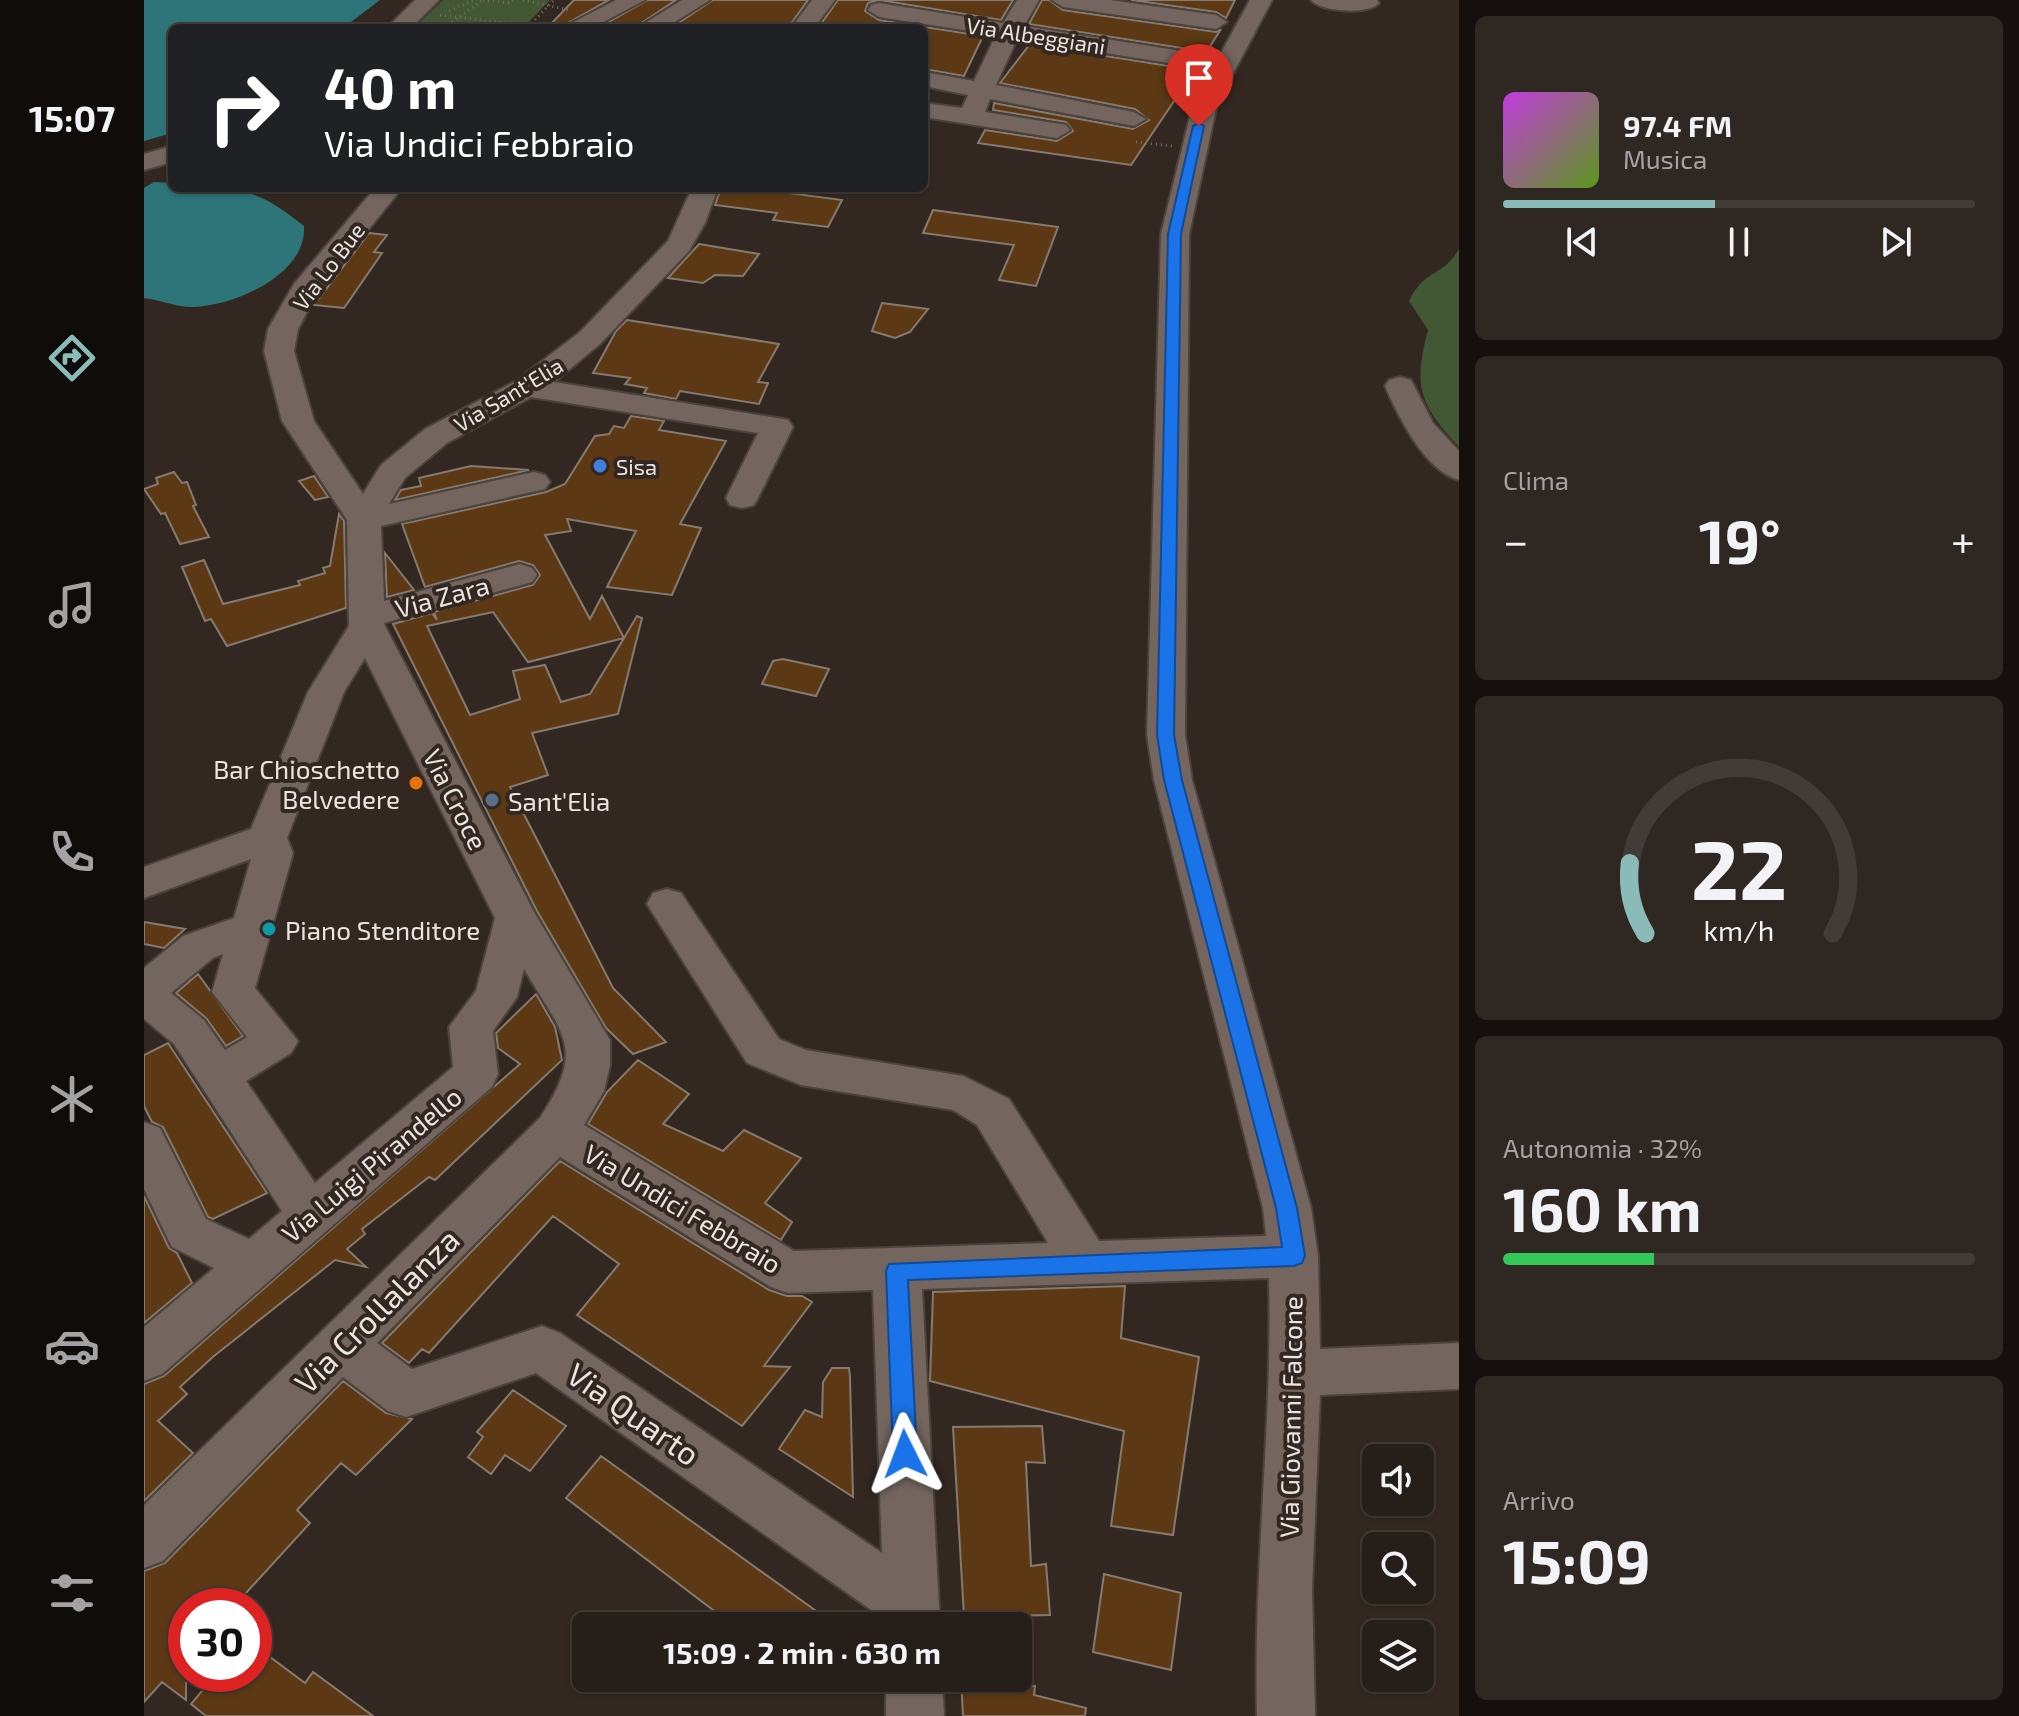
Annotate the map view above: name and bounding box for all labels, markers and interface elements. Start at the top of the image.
street label: Via Albeggiani [965,11,1107,59]
pin [1165,44,1233,126]
text: 40 m [324,53,456,120]
icon: right [192,56,296,160]
icon: arrive [1177,56,1221,100]
text: 15:07 [29,96,115,139]
text: 97.4 FM [1623,107,1732,143]
text: Via Undici Febbraio [324,121,634,164]
text: Musica [1623,143,1707,174]
street label: Via Lo Bue [287,217,369,315]
icon: previous [1560,220,1604,264]
icon: pause [1717,220,1761,264]
icon: next [1874,220,1918,264]
icon: directions [44,330,100,386]
street label: Via Sant'Elia [449,351,567,437]
place label: Sisa [616,453,657,479]
marker: Sisa [591,457,609,475]
text: Clima [1503,464,1569,495]
text: 19° [1699,504,1781,576]
text: − [1503,513,1529,566]
text: + [1951,513,1975,566]
street label: Via Zara [392,569,492,623]
icon: music [44,577,100,633]
street label: Via Croce [418,744,494,854]
place label: Bar Chioschetto Belvedere [213,753,400,814]
marker: Bar Chioschetto Belvedere [407,774,425,792]
place label: Sant'Elia [508,785,610,816]
marker: Sant'Elia [483,791,501,809]
text: 22 [1691,817,1787,917]
icon: phone [44,824,100,880]
text: km/h [1704,912,1774,947]
place label: Piano Stenditore [285,914,480,945]
marker: Piano Stenditore [260,920,278,938]
icon: climate [44,1071,100,1127]
street label: Via Luigi Pirandello [275,1080,467,1248]
text: Autonomia · 32% [1503,1132,1702,1163]
street label: Via Undici Febbraio [579,1137,787,1279]
text: 160 km [1503,1172,1702,1244]
street label: Via Crollalanza [286,1220,466,1400]
street label: Via Giovanni Falcone [1272,1296,1308,1538]
icon: car [44,1318,100,1374]
street label: Via Quarto [560,1354,707,1473]
position arrow [863,1412,947,1496]
map controls [1362,1444,1434,1692]
button: sound [1362,1444,1434,1516]
text: Arrivo [1503,1484,1575,1515]
text: 15:09 [1503,1524,1651,1596]
button: search [1362,1532,1434,1604]
icon: filters [44,1565,100,1621]
speed limit sign: 30 [168,1588,272,1692]
button: layers [1362,1620,1434,1692]
text: 15:09 · 2 min · 630 m [663,1634,941,1670]

